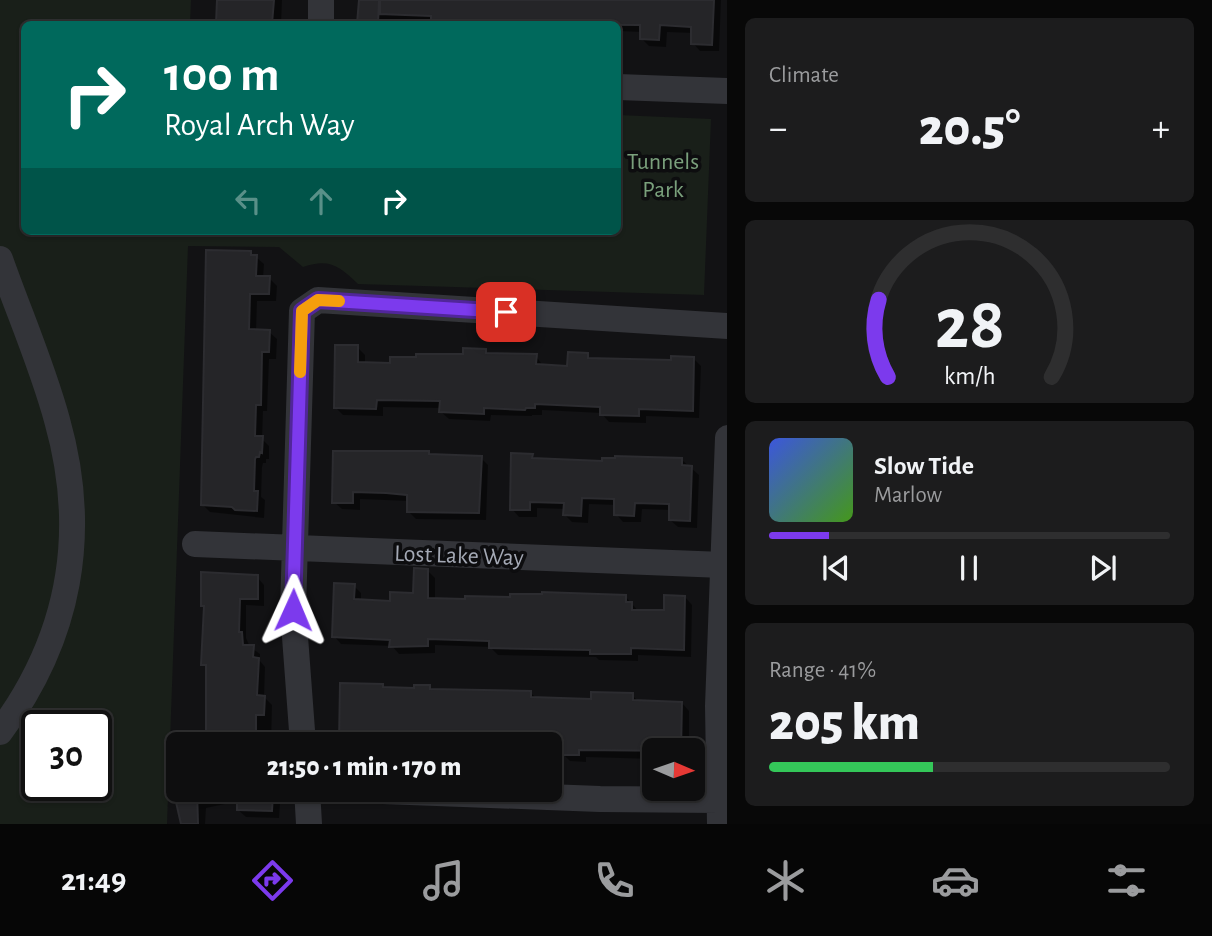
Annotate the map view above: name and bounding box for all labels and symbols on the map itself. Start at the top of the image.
park label: Tunnels Park [627,150,699,202]
pin [476,282,536,342]
street label: Lost Lake Way [394,542,524,570]
position arrow [256,573,330,647]
speed limit sign: 30 [21,710,112,801]
north arrow [642,738,705,802]

